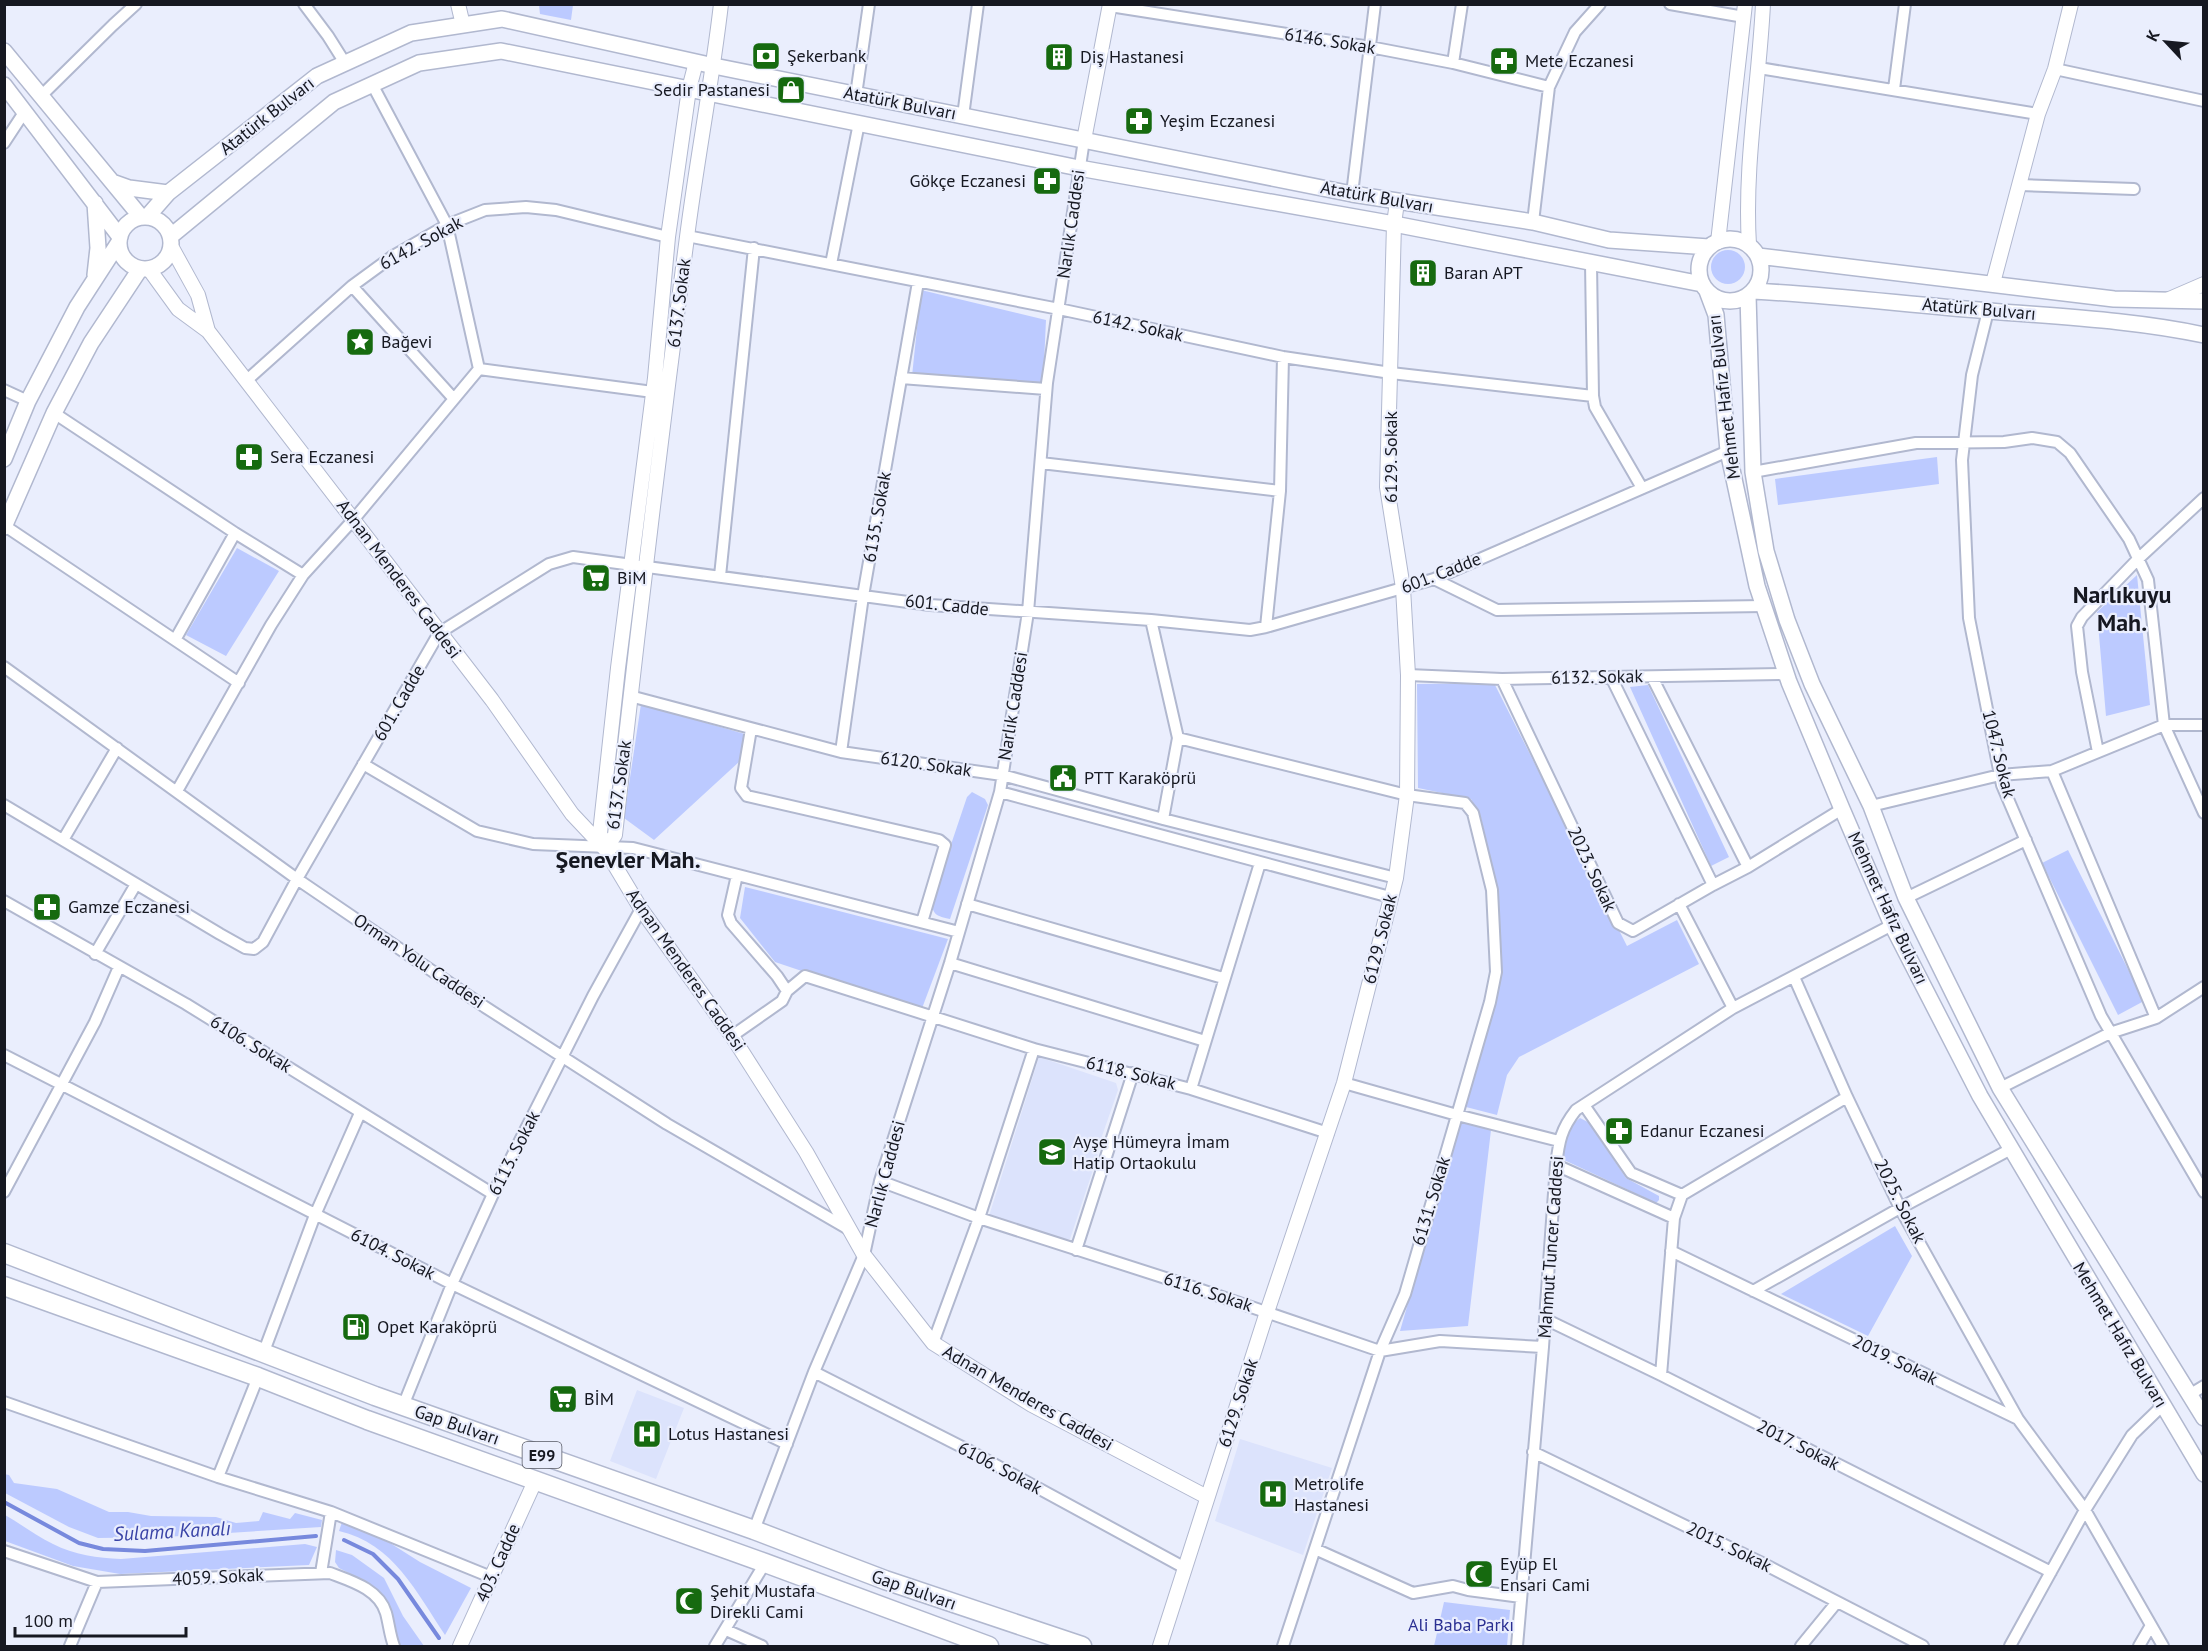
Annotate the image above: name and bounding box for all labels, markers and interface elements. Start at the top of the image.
north arrow [2136,12,2196,72]
street label: 6146. Sokak [1283,22,1378,59]
text: K [2141,27,2164,44]
bank icon: Şekerbank [750,40,782,72]
building icon: Diş Hastanesi [1043,41,1075,73]
place label: Şekerbank [787,44,867,67]
place label: Diş Hastanesi [1080,45,1184,68]
pharmacy icon: Mete Eczanesi [1488,45,1520,77]
place label: Mete Eczanesi [1525,49,1634,72]
street label: Atatürk Bulvarı [215,71,319,160]
shop icon: Sedir Pastanesi [775,74,807,106]
place label: Sedir Pastanesi [654,78,770,101]
street label: Atatürk Bulvarı [842,80,958,125]
pharmacy icon: Yeşim Eczanesi [1123,105,1155,137]
place label: Yeşim Eczanesi [1160,109,1275,132]
pharmacy icon: Gökçe Eczanesi [1031,165,1063,197]
street label: Narlık Caddesi [1051,168,1090,280]
place label: Gökçe Eczanesi [909,169,1026,192]
street label: Atatürk Bulvarı [1319,175,1435,218]
street label: 6142. Sokak [375,210,467,275]
street label: 6137. Sokak [662,257,695,349]
building icon: Baran APT [1407,257,1439,289]
place label: Baran APT [1444,261,1523,284]
street label: Atatürk Bulvarı [1921,292,2037,325]
street label: 6142. Sokak [1091,305,1186,346]
street label: Mehmet Hafız Bulvarı [1702,313,1745,481]
place icon: Bağevi [344,326,376,358]
place label: Bağevi [381,330,432,353]
street label: 6129. Sokak [1379,411,1402,503]
pharmacy icon: Sera Eczanesi [233,441,265,473]
place label: Sera Eczanesi [270,445,374,468]
street label: 6135. Sokak [857,469,896,564]
street label: Adnan Menderes Caddesi [332,495,467,663]
street label: 601. Cadde [1397,547,1484,598]
supermarket icon: BiM [580,562,612,594]
place label: BiM [617,566,647,589]
district label: Narlıkuyu Mah. [2073,579,2171,638]
street label: 601. Cadde [904,589,990,620]
street label: Narlık Caddesi [993,650,1032,762]
street label: 601. Cadde [368,661,430,745]
street label: 6132. Sokak [1551,664,1643,689]
street label: 1047. Sokak [1977,707,2022,801]
street label: 6137. Sokak [601,738,636,831]
street label: 6120. Sokak [879,746,974,781]
public building icon: PTT Karaköprü [1047,762,1079,794]
place label: PTT Karaköprü [1084,766,1196,789]
street label: 2023. Sokak [1563,822,1622,916]
street label: Mehmet Hafız Bulvarı [1843,828,1934,988]
district label: Şenevler Mah. [555,844,701,875]
street label: Adnan Menderes Caddesi [622,884,751,1055]
pharmacy icon: Gamze Eczanesi [31,891,63,923]
street label: 6129. Sokak [1357,891,1402,986]
place label: Gamze Eczanesi [68,895,190,918]
street label: Orman Yolu Caddesi [349,908,489,1013]
street label: 6106. Sokak [206,1009,297,1078]
street label: 6118. Sokak [1084,1050,1179,1095]
street label: 6113. Sokak [482,1106,545,1199]
pharmacy icon: Edanur Eczanesi [1603,1115,1635,1147]
street label: Narlık Caddesi [859,1118,910,1230]
place label: Edanur Eczanesi [1640,1119,1765,1142]
place label: Ayşe Hümeyra İmam Hatip Ortaokulu [1073,1130,1230,1174]
school or university icon: Ayşe Hümeyra İmam Hatip Ortaokulu [1036,1136,1068,1168]
street label: 6131. Sokak [1406,1153,1455,1248]
street label: Mahmut Tuncer Caddesi [1533,1155,1568,1339]
street label: 2025. Sokak [1869,1155,1932,1247]
street label: 6104. Sokak [347,1222,440,1285]
street label: Mehmet Hafız Bulvarı [2068,1258,2173,1412]
street label: 6116. Sokak [1161,1266,1256,1317]
fuel station icon: Opet Karaköprü [340,1311,372,1343]
place label: Opet Karaköprü [377,1315,497,1338]
street label: 2019. Sokak [1849,1329,1942,1390]
street label: Adnan Menderes Caddesi [939,1339,1118,1456]
street label: 6129. Sokak [1212,1355,1263,1450]
supermarket icon: BİM [547,1383,579,1415]
place label: BİM [584,1387,614,1410]
street label: Gap Bulvarı [412,1399,503,1450]
street label: 2017. Sokak [1753,1414,1844,1475]
hospital icon: Lotus Hastanesi [631,1418,663,1450]
place label: Lotus Hastanesi [668,1422,789,1445]
street label: 6106. Sokak [954,1436,1047,1499]
road number: E99 [522,1442,562,1468]
place label: Metrolife Hastanesi [1294,1472,1369,1516]
hospital icon: Metrolife Hastanesi [1257,1478,1289,1510]
water label: Sulama Kanalı [113,1515,231,1547]
street label: 2015. Sokak [1683,1516,1776,1577]
street label: 403. Cadde [470,1520,525,1606]
place label: Eyüp El Ensari Cami [1500,1552,1590,1596]
mosque icon: Eyüp El Ensari Cami [1463,1558,1495,1590]
street label: 4059. Sokak [171,1563,265,1590]
street label: Gap Bulvarı [869,1564,960,1615]
place label: Şehit Mustafa Direkli Cami [710,1579,816,1623]
mosque icon: Şehit Mustafa Direkli Cami [673,1585,705,1617]
scale bar [15,1600,186,1638]
text: 100 m [24,1609,73,1632]
park label: Ali Baba Parkı [1408,1613,1514,1636]

